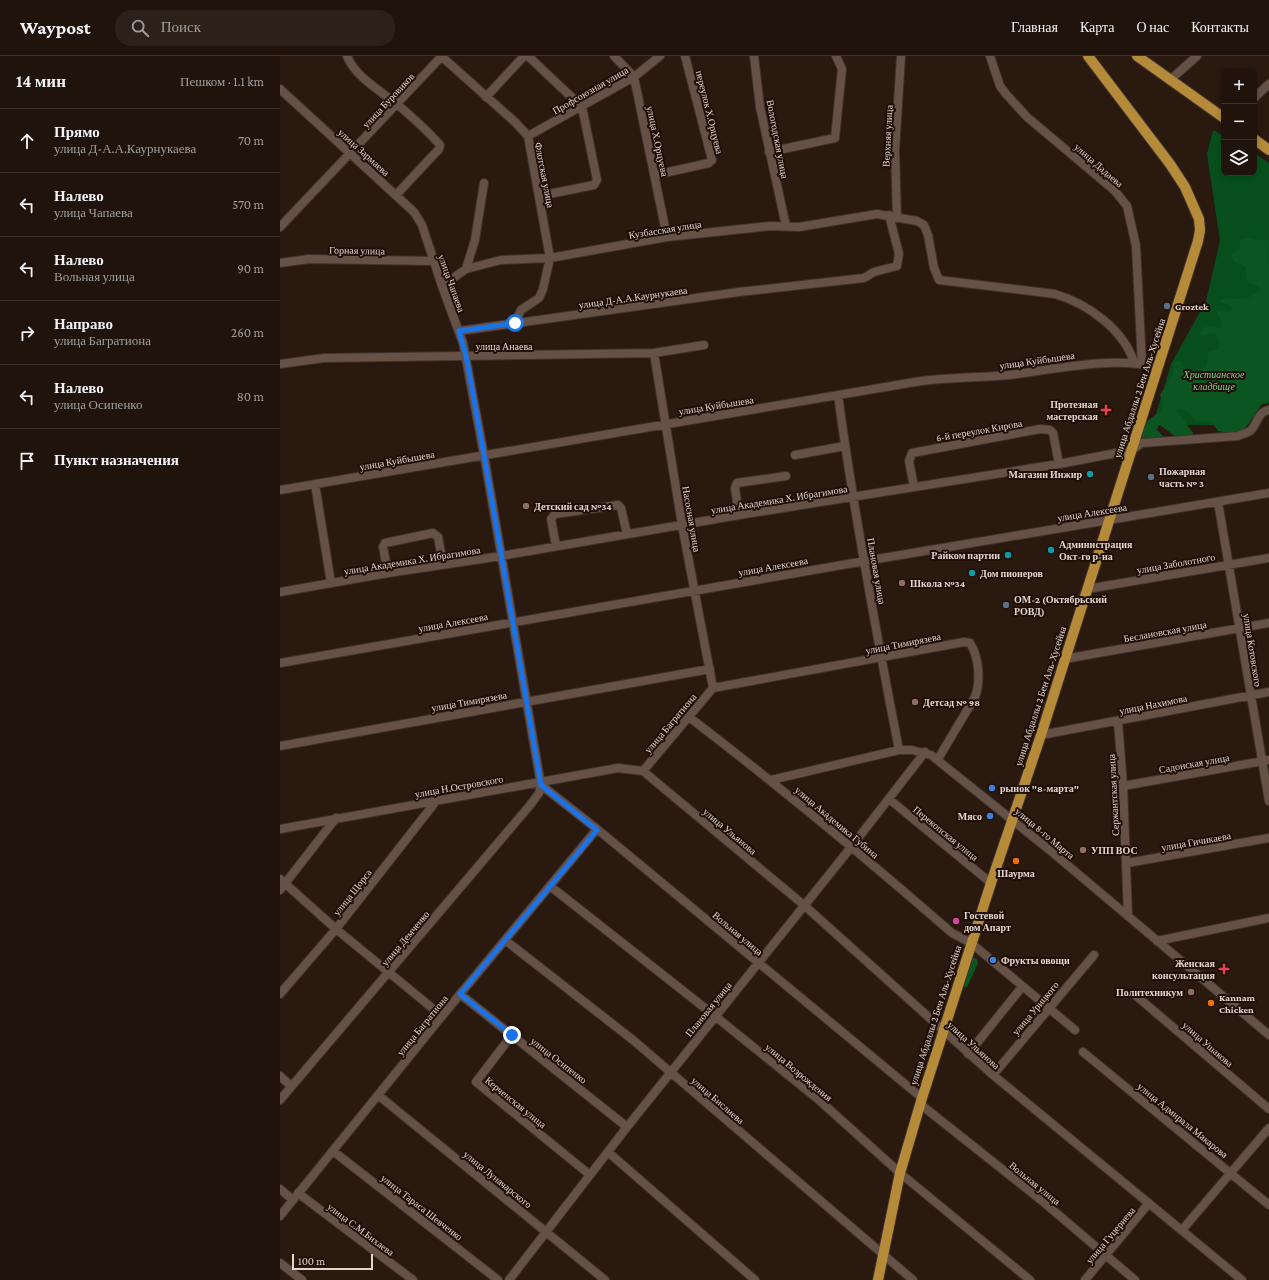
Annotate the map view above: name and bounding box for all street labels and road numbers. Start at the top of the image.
street label: Профсоюзная улица [550,64,631,117]
street label: переулок Х.Орцуева [694,69,725,156]
street label: улица Буровиков [360,70,417,130]
street label: Вологодская улица [764,99,791,180]
street label: Верхняя улица [880,104,895,167]
street label: улица Х.Орцуева [645,105,670,178]
street label: улица Зармаева [336,127,392,179]
street label: Флотская улица [533,141,556,209]
street label: улица Дадаева [1072,141,1126,190]
street label: Кузбасская улица [628,218,703,241]
street label: Горная улица [329,245,386,256]
street label: улица Чапаева [436,253,467,314]
street label: улица Д-А.А.Каурнукаева [578,284,689,311]
street label: улица Абдаллы 2 Бен Аль-Хусейна [1112,316,1167,459]
street label: улица Анаева [475,341,533,352]
street label: улица Куйбышева [999,350,1076,371]
street label: улица Куйбышева [678,394,755,417]
street label: 6-й переулок Кирова [935,417,1024,443]
street label: улица Куйбышева [359,448,436,472]
street label: улица Академика Х. Ибрагимова [710,483,849,516]
street label: Насосная улица [680,485,703,553]
street label: улица Алексеева [1057,501,1128,523]
street label: Плановая улица [865,537,888,606]
street label: улица Академика Х. Ибрагимова [343,544,482,577]
street label: улица Заболотного [1136,551,1216,576]
street label: улица Алексеева [738,555,809,578]
street label: улица Алексеева [418,611,489,634]
street label: улица Котовского [1241,613,1264,688]
street label: Беслановская улица [1123,619,1208,644]
street label: улица Абдаллы 2 Бен Аль-Хусейна [1013,624,1068,767]
street label: улица Тимирязева [865,631,942,656]
street label: улица Тимирязева [430,689,508,714]
street label: улица Багратиона [642,691,699,755]
street label: улица Нахимова [1118,692,1189,716]
street label: Садонская улица [1158,752,1231,775]
street label: Сержантская улица [1106,753,1121,836]
street label: улица Н.Островского [414,773,504,800]
street label: улица Академика Губина [793,784,881,861]
street label: Перекопская улица [911,804,981,863]
street label: улица Ульянова [701,806,759,857]
street label: улица 8-го Марта [1013,806,1077,862]
street label: улица Гичикаева [1161,830,1232,853]
street label: улица Щорса [331,867,374,918]
street label: улица Демченко [379,909,432,968]
street label: Вольная улица [710,909,765,958]
street label: улица Абдаллы 2 Бен Аль-Хусейна [908,943,963,1086]
street label: Плановая улица [683,979,734,1039]
street label: улица Урицкого [1010,979,1061,1037]
street label: улица Багратиона [395,992,450,1058]
street label: улица Ульянова [945,1019,1002,1072]
street label: улица Ушакова [1180,1019,1236,1070]
street label: улица Осипенко [528,1035,589,1086]
street label: улица Возрождения [763,1041,835,1104]
street label: Керченская улица [483,1074,549,1131]
street label: улица Бислиева [689,1075,747,1127]
street label: улица Адмирала Макарова [1135,1081,1230,1161]
street label: улица Луначарского [461,1148,534,1210]
street label: Вольная улица [1007,1160,1063,1208]
street label: улица Тараса Шевченко [379,1172,465,1243]
street label: улица С.М.Бихаева [325,1201,397,1258]
street label: улица Гуцериева [1083,1204,1138,1266]

